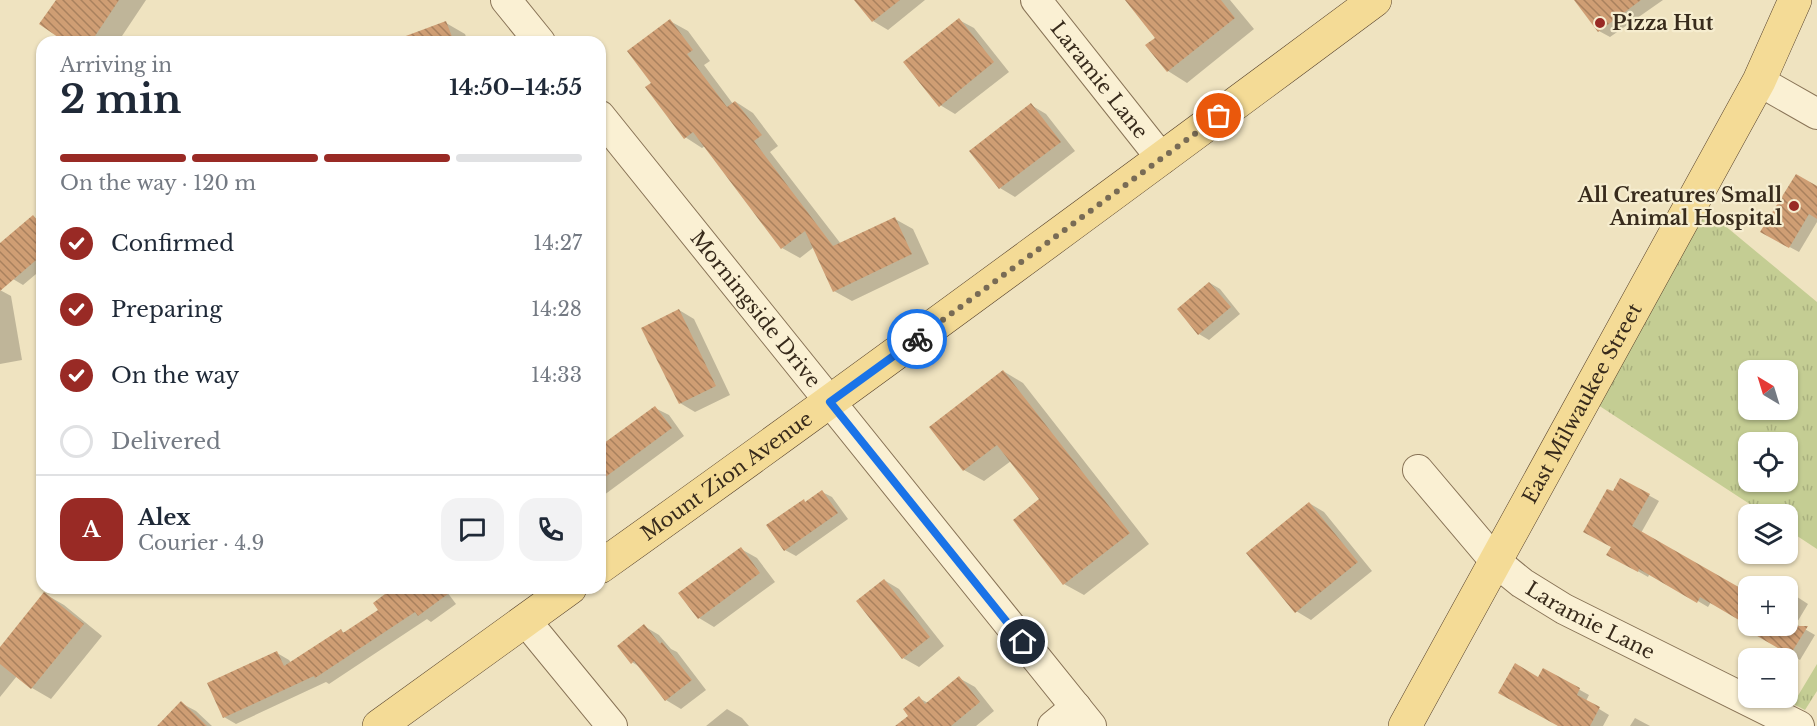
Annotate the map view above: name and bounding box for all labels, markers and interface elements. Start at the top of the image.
place label: Pizza Hut [1612,11,1714,35]
marker: Pizza Hut [1593,16,1607,30]
street label: Laramie Lane [1046,17,1153,143]
text: Arriving in [60,53,172,77]
text: 14:50–14:55 [449,74,582,101]
text: 2 min [60,75,181,124]
pin [1193,90,1244,141]
icon: bag [1202,99,1235,132]
text: On the way · 120 m [60,171,256,195]
place label: All Creatures Small Animal Hospital [1577,183,1782,230]
marker: All Creatures Small Animal Hospital [1787,199,1801,213]
street label: Morningside Drive [685,226,826,392]
icon: check [60,227,93,260]
text: Confirmed [111,230,234,257]
text: 14:27 [533,231,582,255]
icon: check [60,293,93,326]
text: Preparing [111,296,222,323]
text: 14:28 [531,297,582,321]
street label: East Milwaukee Street [1517,299,1647,508]
courier [887,309,947,369]
icon: bike [901,323,934,356]
icon: check [60,359,93,392]
north arrow [1738,360,1798,420]
map controls [1738,360,1798,708]
text: On the way [111,362,239,389]
text: 14:33 [531,363,582,387]
street label: Mount Zion Avenue [637,406,817,546]
text: Delivered [111,428,221,455]
button: locate [1738,432,1798,492]
button: chat [441,498,504,561]
button: phone [519,498,582,561]
text: Alex [138,504,191,531]
button: layers [1738,504,1798,564]
text: A [83,516,100,543]
text: Courier · 4.9 [138,531,264,555]
street label: Laramie Lane [1521,576,1659,664]
button: + [1738,576,1798,636]
pin [997,616,1048,667]
icon: home [1006,625,1039,658]
button: − [1738,648,1798,708]

